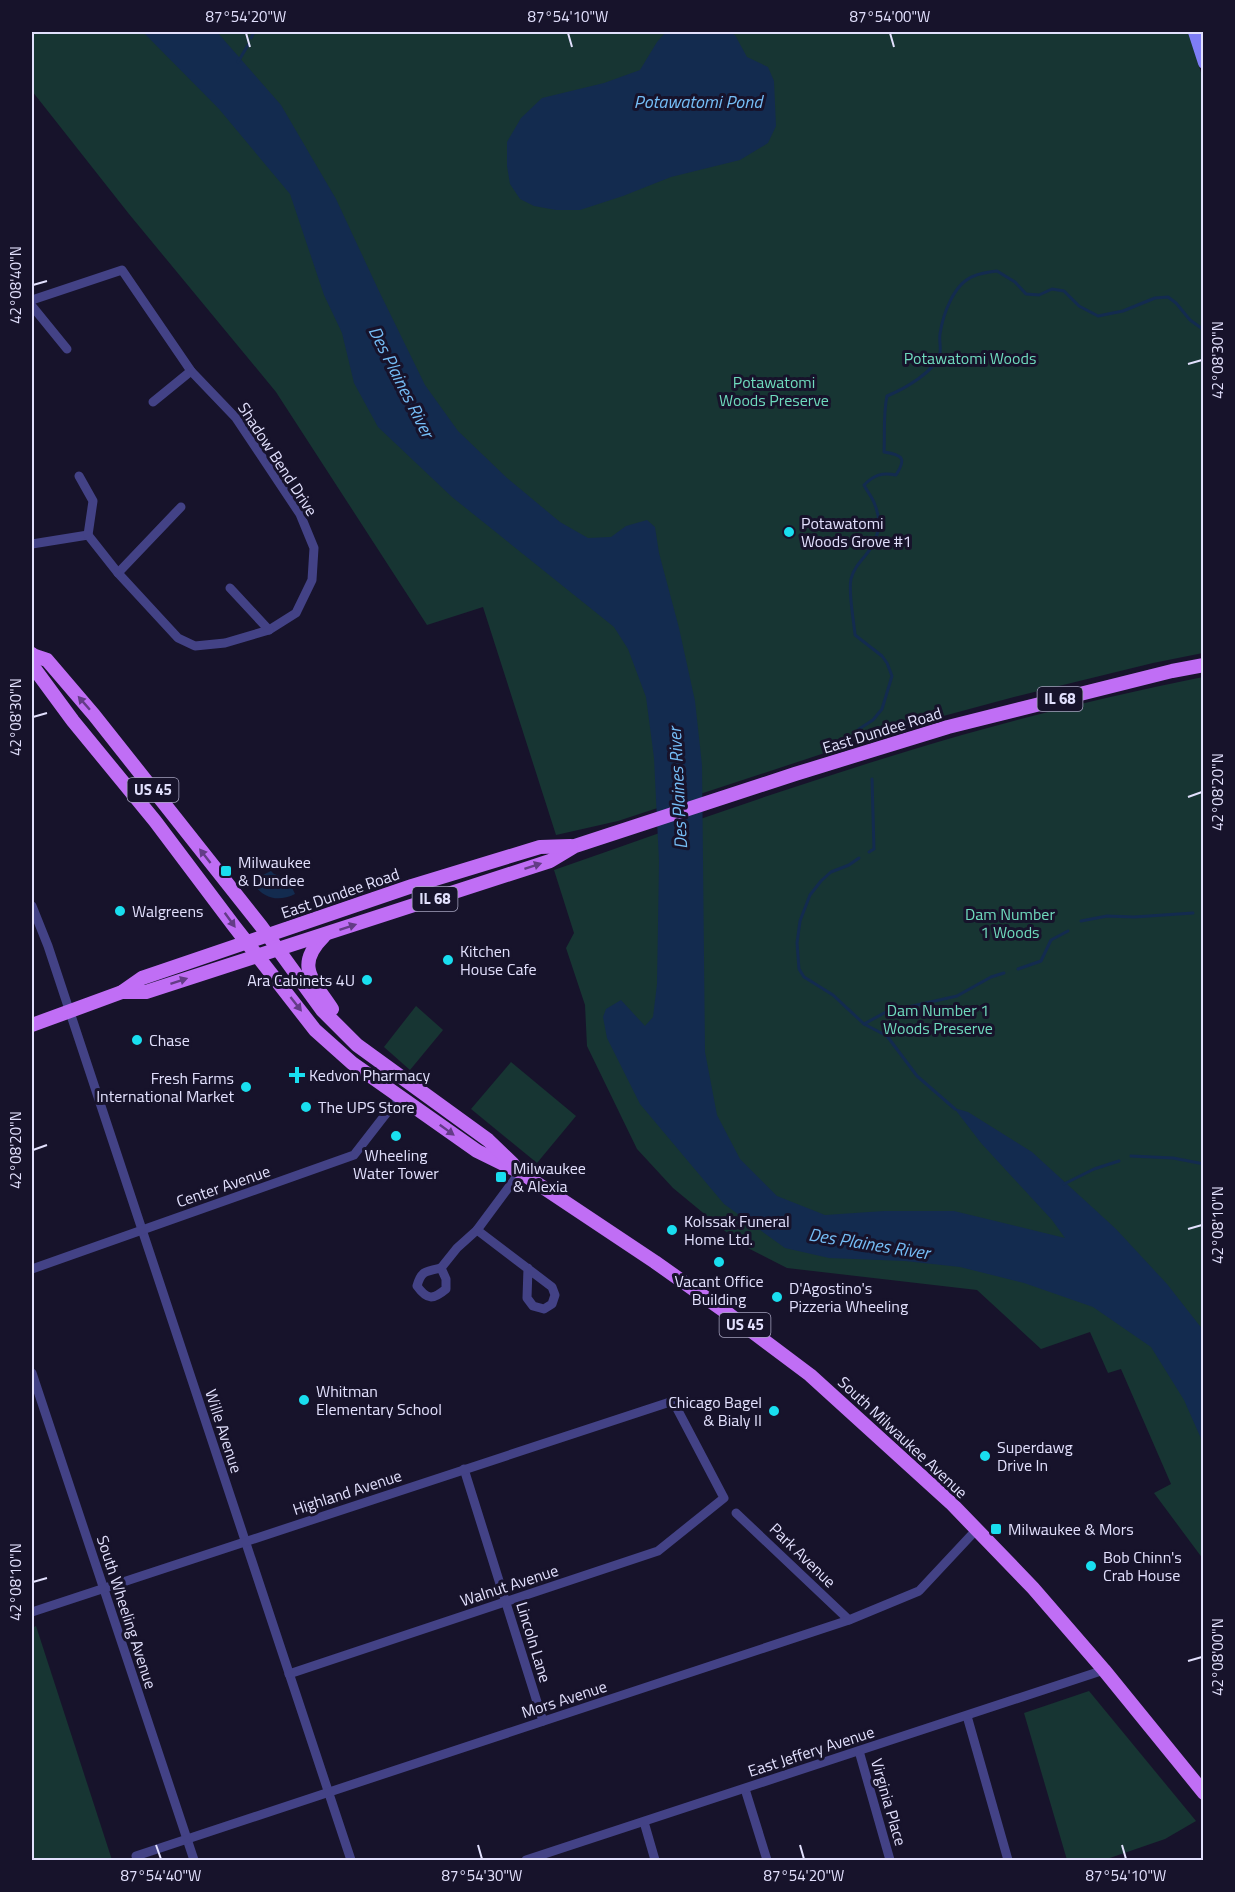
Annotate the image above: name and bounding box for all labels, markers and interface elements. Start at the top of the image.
text: 87°54'20"W [206,5,286,28]
text: 87°54'10"W [528,5,608,28]
text: 87°54'00"W [850,5,930,28]
water label: Potawatomi Pond [634,88,764,115]
text: 42°08'40"N [4,246,27,324]
water label: Des Plaines River [362,321,442,444]
text: 42°08'30"N [1206,321,1229,399]
park label: Potawatomi Woods [904,346,1036,370]
park label: Potawatomi Woods Preserve [719,370,829,412]
street label: Shadow Bend Drive [232,397,324,521]
place label: Potawatomi Woods Grove #1 [801,511,912,553]
marker: Potawatomi Woods Grove #1 [782,525,796,539]
text: 42°08'30"N [4,678,27,756]
road number: IL 68 [1038,687,1082,711]
one-way arrow [77,696,91,711]
street label: East Dundee Road [819,700,945,760]
water label: Des Plaines River [661,724,694,850]
text: 42°08'20"N [1206,753,1229,831]
road number: US 45 [128,778,178,802]
one-way arrow [199,848,212,864]
place label: Milwaukee & Dundee [238,850,311,892]
one-way arrow [524,861,542,871]
street label: East Dundee Road [278,862,402,924]
marker: Milwaukee & Dundee [219,864,233,878]
road number: IL 68 [412,887,458,911]
place label: Walgreens [132,899,203,923]
park label: Dam Number 1 Woods [965,902,1055,944]
marker: Walgreens [113,904,127,918]
one-way arrow [223,912,235,927]
one-way arrow [339,922,357,931]
place label: Kitchen House Cafe [460,939,537,981]
marker: Kitchen House Cafe [441,953,455,967]
place label: Ara Cabinets 4U [247,968,355,992]
marker: Ara Cabinets 4U [360,973,374,987]
one-way arrow [170,976,188,985]
one-way arrow [290,996,302,1012]
park label: Dam Number 1 Woods Preserve [883,998,993,1040]
place label: Chase [149,1028,190,1052]
marker: Chase [130,1033,144,1047]
place label: Kedvon Pharmacy [309,1063,431,1087]
place label: Fresh Farms International Market [96,1066,234,1108]
marker: Kedvon Pharmacy [290,1068,304,1082]
marker: Fresh Farms International Market [239,1080,253,1094]
place label: The UPS Store [318,1095,415,1119]
marker: The UPS Store [299,1100,313,1114]
text: 42°08'20"N [4,1111,27,1189]
one-way arrow [439,1124,455,1135]
marker: Wheeling Water Tower [389,1129,403,1143]
place label: Wheeling Water Tower [353,1143,439,1185]
place label: Milwaukee & Alexia [513,1156,586,1198]
street label: Center Avenue [173,1159,273,1213]
marker: Milwaukee & Alexia [494,1170,508,1184]
text: 42°08'10"N [1206,1186,1229,1264]
place label: Kolssak Funeral Home Ltd. [684,1209,790,1251]
water label: Des Plaines River [807,1221,934,1267]
marker: Kolssak Funeral Home Ltd. [665,1223,679,1237]
marker: Vacant Office Building [712,1255,726,1269]
place label: Vacant Office Building [674,1269,764,1311]
place label: D'Agostino's Pizzeria Wheeling [789,1276,908,1318]
marker: D'Agostino's Pizzeria Wheeling [770,1290,784,1304]
road number: US 45 [720,1313,771,1337]
street label: South Milwaukee Avenue [833,1370,973,1504]
place label: Whitman Elementary School [316,1379,442,1421]
street label: Wille Avenue [199,1386,249,1476]
place label: Chicago Bagel & Bialy II [668,1390,762,1432]
marker: Whitman Elementary School [297,1393,311,1407]
marker: Chicago Bagel & Bialy II [767,1404,781,1418]
place label: Superdawg Drive In [997,1435,1073,1477]
marker: Superdawg Drive In [978,1449,992,1463]
street label: Highland Avenue [289,1463,405,1521]
street label: Park Avenue [764,1517,842,1593]
place label: Milwaukee & Mors [1008,1517,1134,1541]
marker: Milwaukee & Mors [989,1522,1003,1536]
street label: South Wheeling Avenue [91,1532,163,1692]
text: 42°08'10"N [4,1543,27,1621]
place label: Bob Chinn's Crab House [1103,1545,1182,1587]
street label: Walnut Avenue [457,1558,561,1612]
marker: Bob Chinn's Crab House [1084,1559,1098,1573]
street label: Lincoln Lane [510,1599,558,1685]
text: 42°08'00"N [1206,1618,1229,1696]
street label: Mors Avenue [518,1674,610,1724]
street label: East Jeffery Avenue [745,1719,877,1783]
street label: Virginia Place [865,1756,913,1848]
text: 87°54'40"W [121,1864,201,1887]
text: 87°54'30"W [442,1864,522,1887]
text: 87°54'20"W [764,1864,844,1887]
text: 87°54'10"W [1086,1864,1166,1887]

